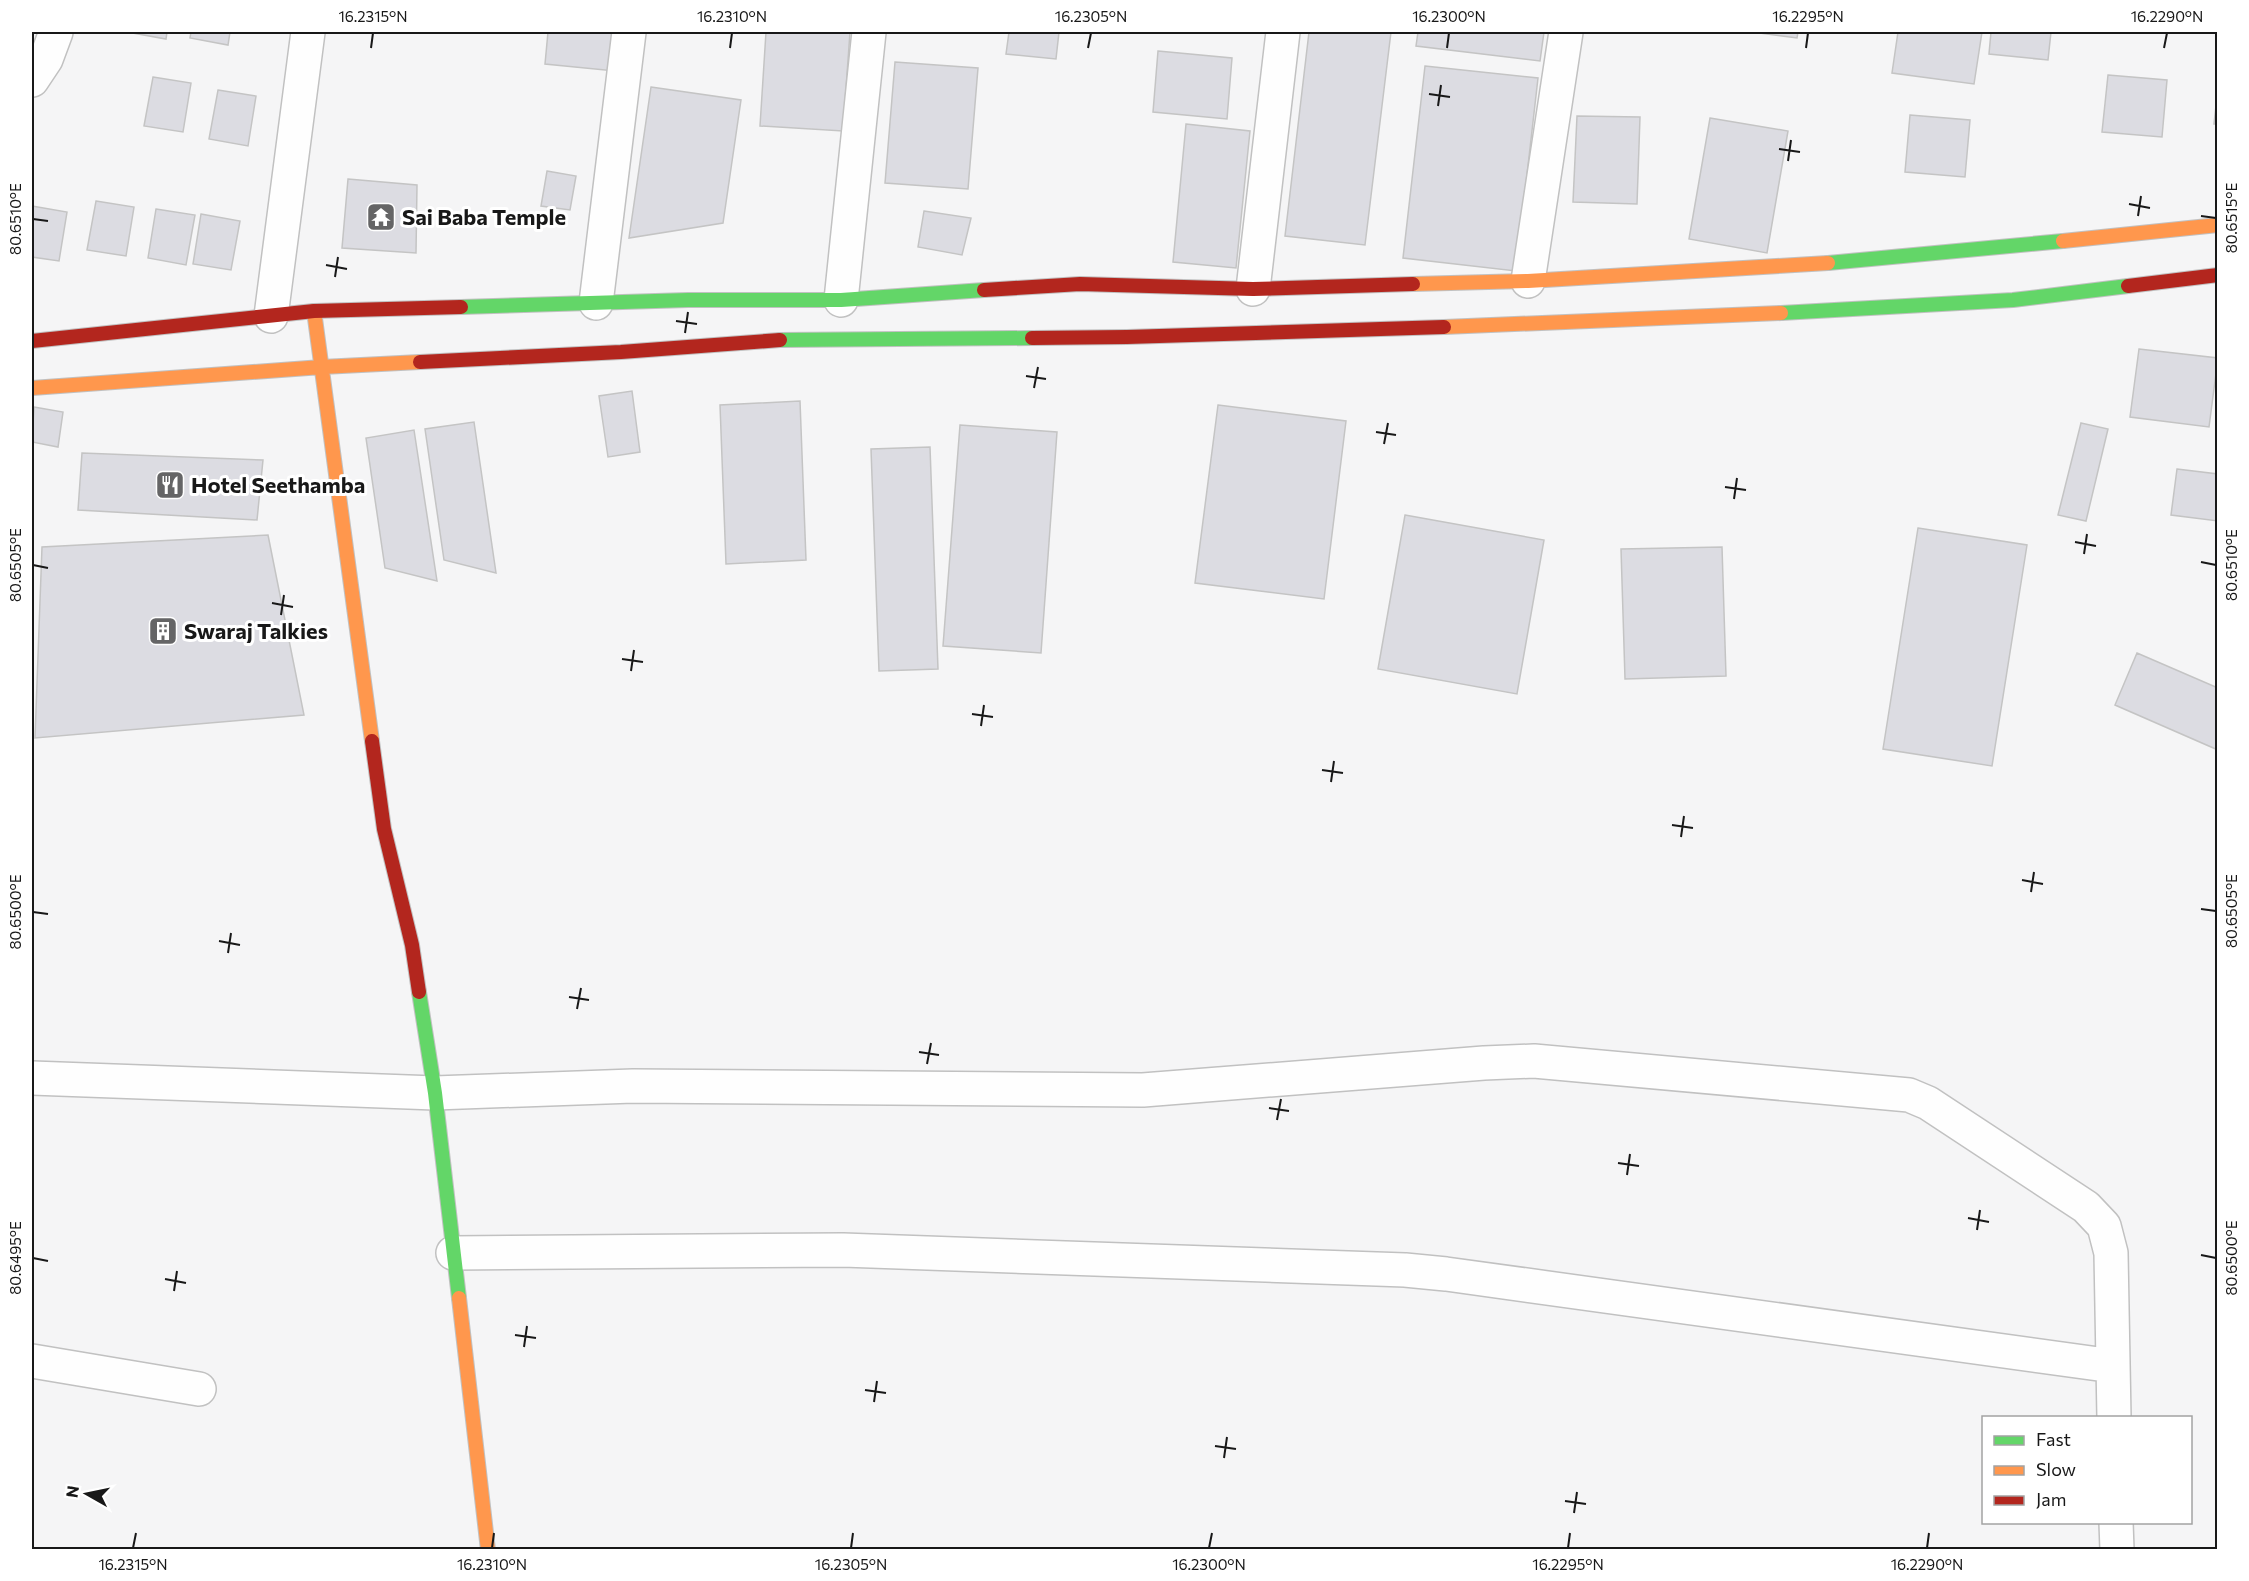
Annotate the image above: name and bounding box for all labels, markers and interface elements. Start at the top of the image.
text: 16.2315°N [338,7,408,25]
text: 16.2310°N [697,7,767,25]
text: 16.2305°N [1055,7,1127,25]
text: 16.2300°N [1412,7,1486,25]
text: 16.2295°N [1772,7,1844,25]
text: 16.2290°N [2131,7,2203,25]
text: 80.6510°E [6,183,24,255]
text: 80.6515°E [2222,183,2240,253]
temple icon: Sai Baba Temple [365,201,397,233]
place label: Sai Baba Temple [402,203,566,230]
restaurant icon: Hotel Seethamba [154,469,186,501]
place label: Hotel Seethamba [191,471,365,498]
text: 80.6505°E [6,528,24,602]
text: 80.6510°E [2222,529,2240,601]
building icon: Swaraj Talkies [147,615,179,647]
place label: Swaraj Talkies [184,617,328,644]
text: 80.6500°E [6,874,24,950]
text: 80.6505°E [2222,874,2240,948]
text: 80.6500°E [2222,1220,2240,1296]
text: 80.6495°E [6,1221,24,1295]
legend [1982,1416,2192,1524]
text: Fast [2036,1428,2071,1450]
text: Slow [2036,1458,2076,1480]
north arrow [57,1464,117,1524]
text: N [61,1484,82,1499]
text: Jam [2036,1488,2066,1510]
text: 16.2315°N [98,1555,168,1573]
text: 16.2310°N [457,1555,527,1573]
text: 16.2305°N [815,1555,887,1573]
text: 16.2300°N [1172,1555,1246,1573]
text: 16.2295°N [1532,1555,1604,1573]
text: 16.2290°N [1891,1555,1963,1573]

